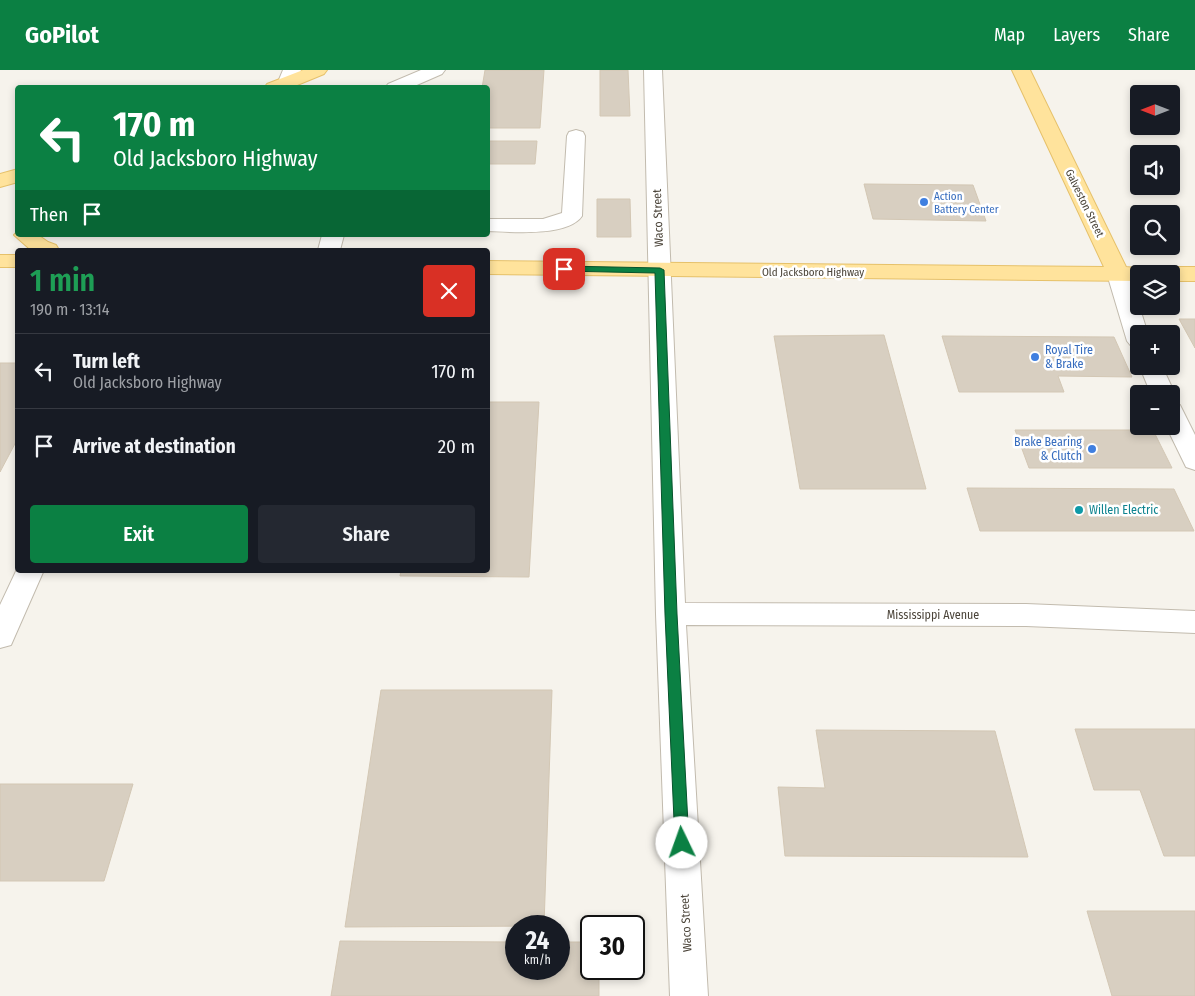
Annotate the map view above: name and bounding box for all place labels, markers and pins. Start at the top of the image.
place label: Action Battery Center [934,190,999,216]
marker: Action Battery Center [918,196,930,208]
pin [543,248,585,290]
place label: Royal Tire & Brake [1045,343,1093,371]
marker: Royal Tire & Brake [1029,351,1041,363]
place label: Brake Bearing & Clutch [1014,435,1082,463]
marker: Brake Bearing & Clutch [1086,443,1098,455]
place label: Willen Electric [1089,503,1158,517]
marker: Willen Electric [1073,504,1085,516]

